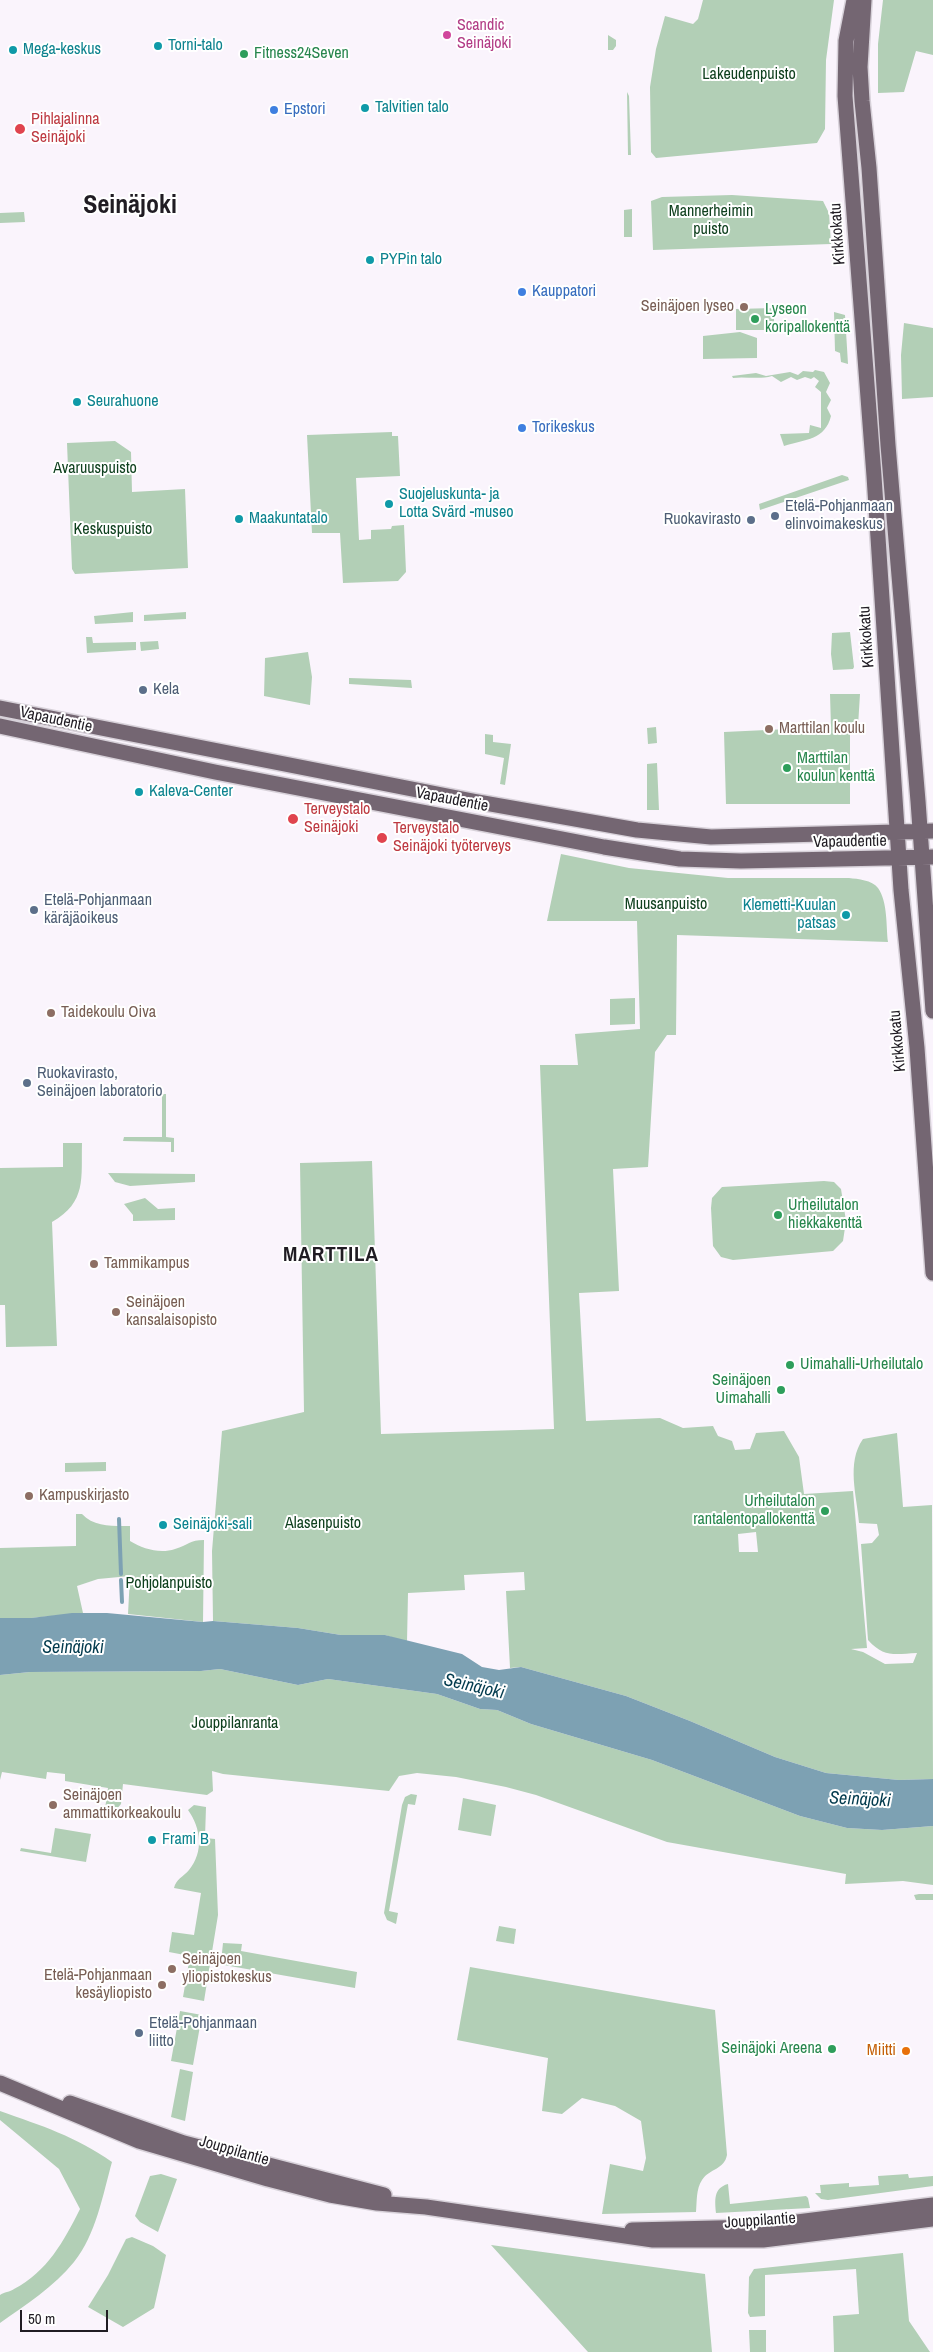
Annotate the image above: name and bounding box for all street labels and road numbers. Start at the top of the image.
street label: Kirkkokatu [826,202,850,266]
street label: Kirkkokatu [855,605,879,669]
street label: Vapaudentie [18,703,94,737]
street label: Vapaudentie [414,784,490,816]
street label: Vapaudentie [813,832,887,852]
street label: Kirkkokatu [886,1009,910,1073]
street label: Jouppilantie [197,2132,271,2170]
street label: Jouppilantie [724,2209,796,2233]

